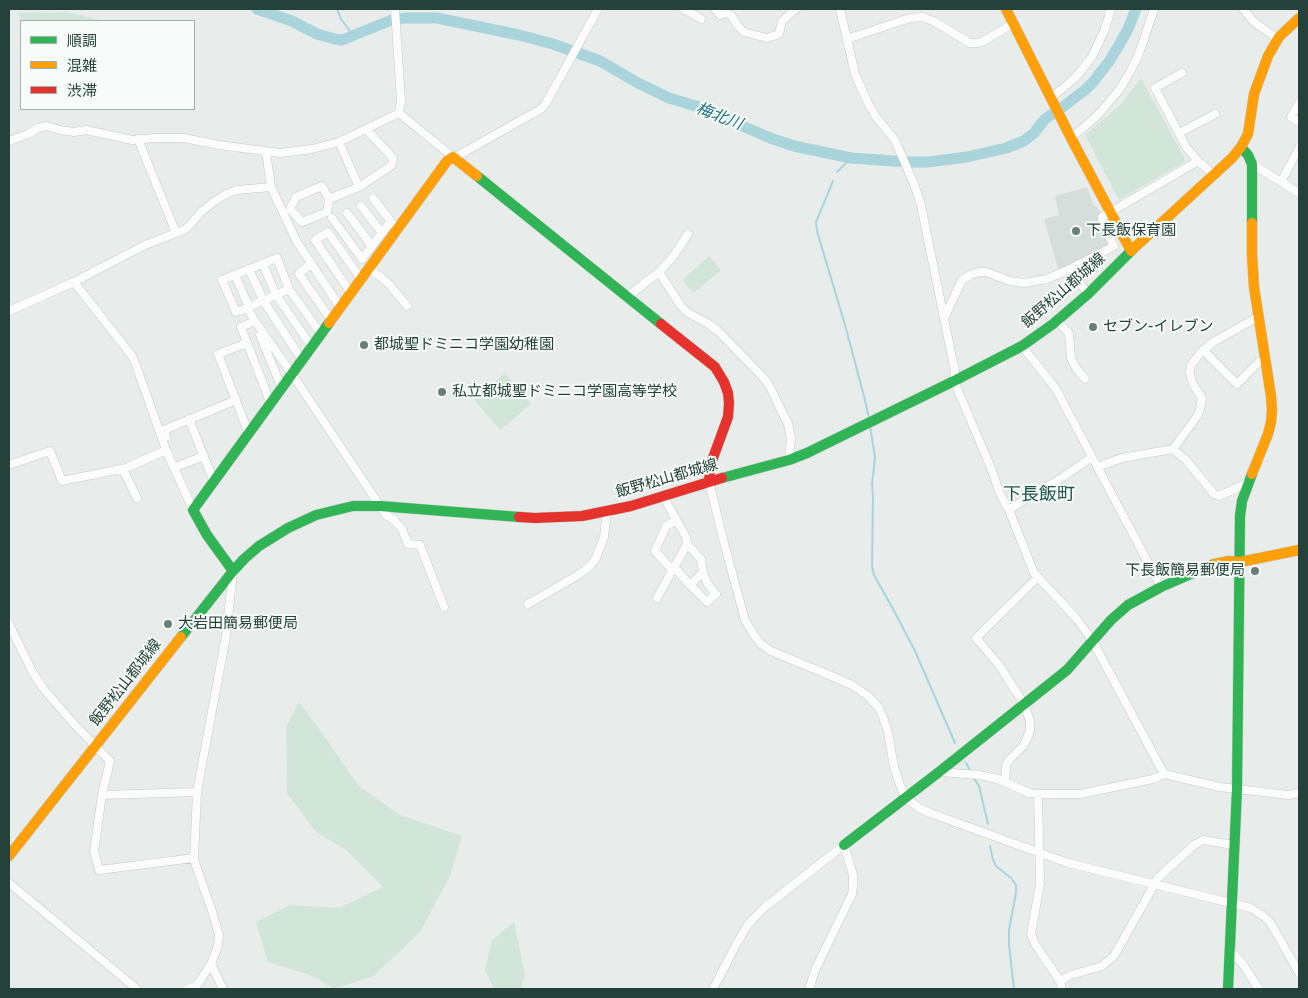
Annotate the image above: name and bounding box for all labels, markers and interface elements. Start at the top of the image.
legend [20,20,195,110]
text: 順調 [67,32,97,50]
text: 混雑 [67,57,97,75]
text: 渋滞 [67,82,97,100]
water label: 梅北川 [693,99,745,135]
place label: 下長飯保育園 [1086,222,1176,240]
marker: 下長飯保育園 [1070,225,1082,237]
street label: 飯野松山都城線 [1018,250,1110,332]
place label: セブン-イレブン [1103,318,1213,336]
marker: セブン-イレブン [1087,321,1099,333]
place label: 都城聖ドミニコ学園幼稚園 [374,336,554,354]
marker: 都城聖ドミニコ学園幼稚園 [358,339,370,351]
place label: 私立都城聖ドミニコ学園高等学校 [452,383,677,401]
marker: 私立都城聖ドミニコ学園高等学校 [436,386,448,398]
street label: 飯野松山都城線 [614,456,720,502]
district label: 下長飯町 [1003,484,1075,506]
place label: 下長飯簡易郵便局 [1125,562,1245,580]
marker: 下長飯簡易郵便局 [1249,565,1261,577]
place label: 大岩田簡易郵便局 [178,615,298,633]
marker: 大岩田簡易郵便局 [162,618,174,630]
street label: 飯野松山都城線 [87,636,165,730]

